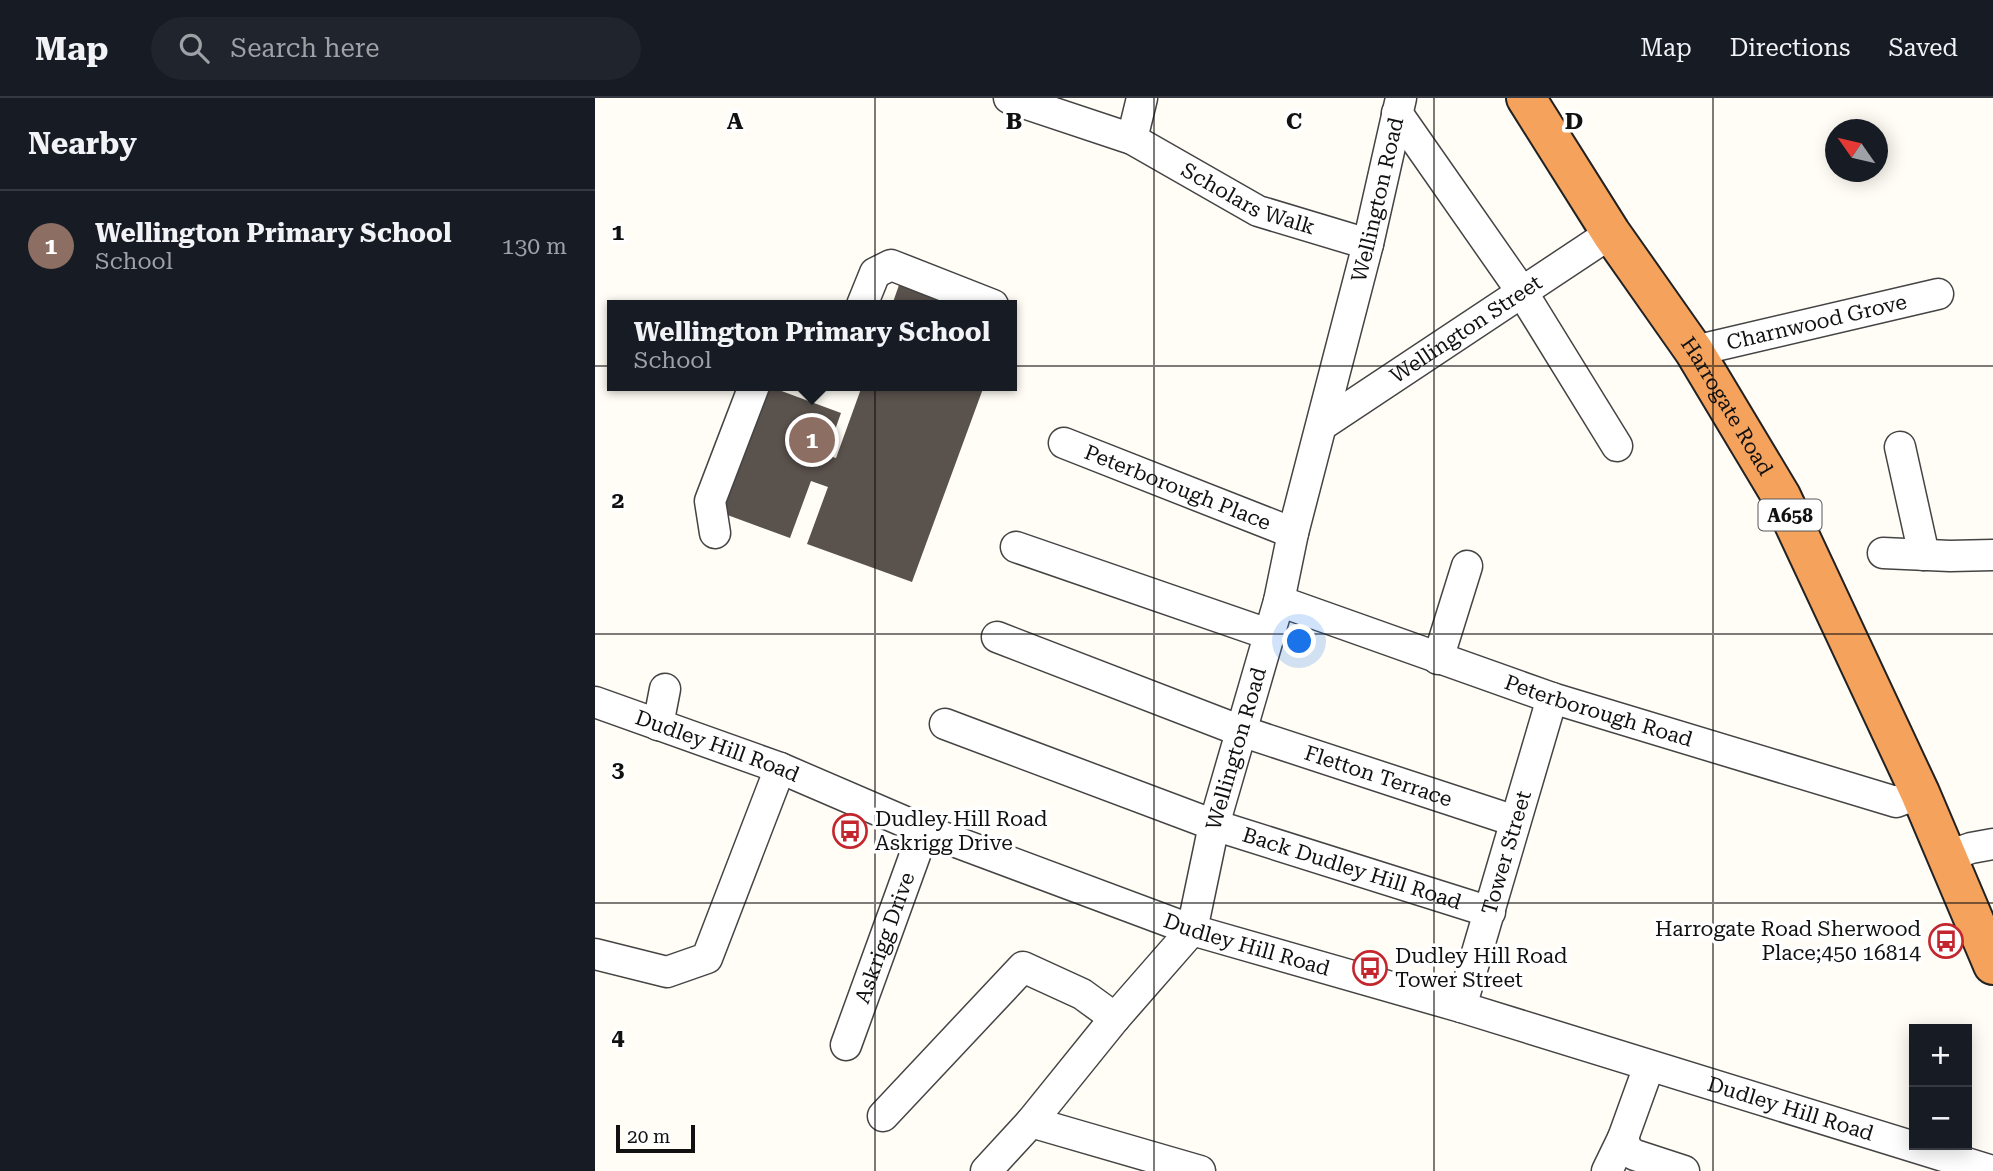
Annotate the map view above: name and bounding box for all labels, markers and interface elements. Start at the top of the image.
search box [151,17,641,80]
text: Map [35,29,109,68]
icon: search [175,29,213,67]
text: Search here [231,33,380,63]
text: Map [1640,34,1692,62]
text: Directions [1730,34,1850,62]
text: Saved [1888,34,1958,62]
text: A [727,108,744,135]
text: B [1006,108,1022,135]
text: C [1286,108,1302,135]
text: D [1565,108,1583,135]
street label: Wellington Road [1347,115,1408,285]
north arrow [1825,119,1888,182]
text: Nearby [28,126,137,161]
street label: Scholars Walk [1177,158,1318,239]
text: Wellington Primary School [95,218,451,248]
text: 1 [612,219,625,246]
text: 1 [45,233,57,260]
text: 130 m [502,233,567,260]
text: School [95,248,173,275]
street label: Wellington Street [1386,270,1547,388]
street label: Charnwood Grove [1724,290,1909,355]
popup [607,300,1017,391]
text: Wellington Primary School [634,317,990,347]
street label: Harrogate Road [1676,332,1778,480]
text: School [634,347,712,374]
pin: 1 [789,414,835,466]
street label: Peterborough Place [1081,440,1274,535]
text: 2 [612,487,624,514]
road number: A658 [1759,500,1821,530]
your location [1282,624,1316,658]
street label: Wellington Road [1201,664,1271,833]
street label: Peterborough Road [1501,670,1696,752]
street label: Dudley Hill Road [632,705,803,787]
street label: Fletton Terrace [1301,741,1455,812]
text: 3 [612,756,625,783]
street label: Tower Street [1477,788,1536,917]
place label: Dudley Hill Road Askrigg Drive [875,807,1048,855]
bus stop icon: Dudley Hill Road Askrigg Drive [831,812,869,850]
street label: Back Dudley Hill Road [1240,823,1465,914]
street label: Askrigg Drive [850,869,920,1007]
street label: Dudley Hill Road [1160,908,1333,981]
place label: Harrogate Road Sherwood Place;450 16814 [1655,917,1922,965]
bus stop icon: Harrogate Road Sherwood Place;450 16814 [1927,922,1965,960]
place label: Dudley Hill Road Tower Street [1395,944,1568,992]
bus stop icon: Dudley Hill Road Tower Street [1351,949,1389,987]
text: 4 [612,1024,625,1051]
map controls [1909,1024,1972,1150]
button: + [1909,1024,1972,1087]
street label: Dudley Hill Road [1705,1072,1877,1146]
button: − [1909,1087,1972,1150]
scale bar [616,1122,695,1154]
text: 20 m [627,1125,670,1148]

